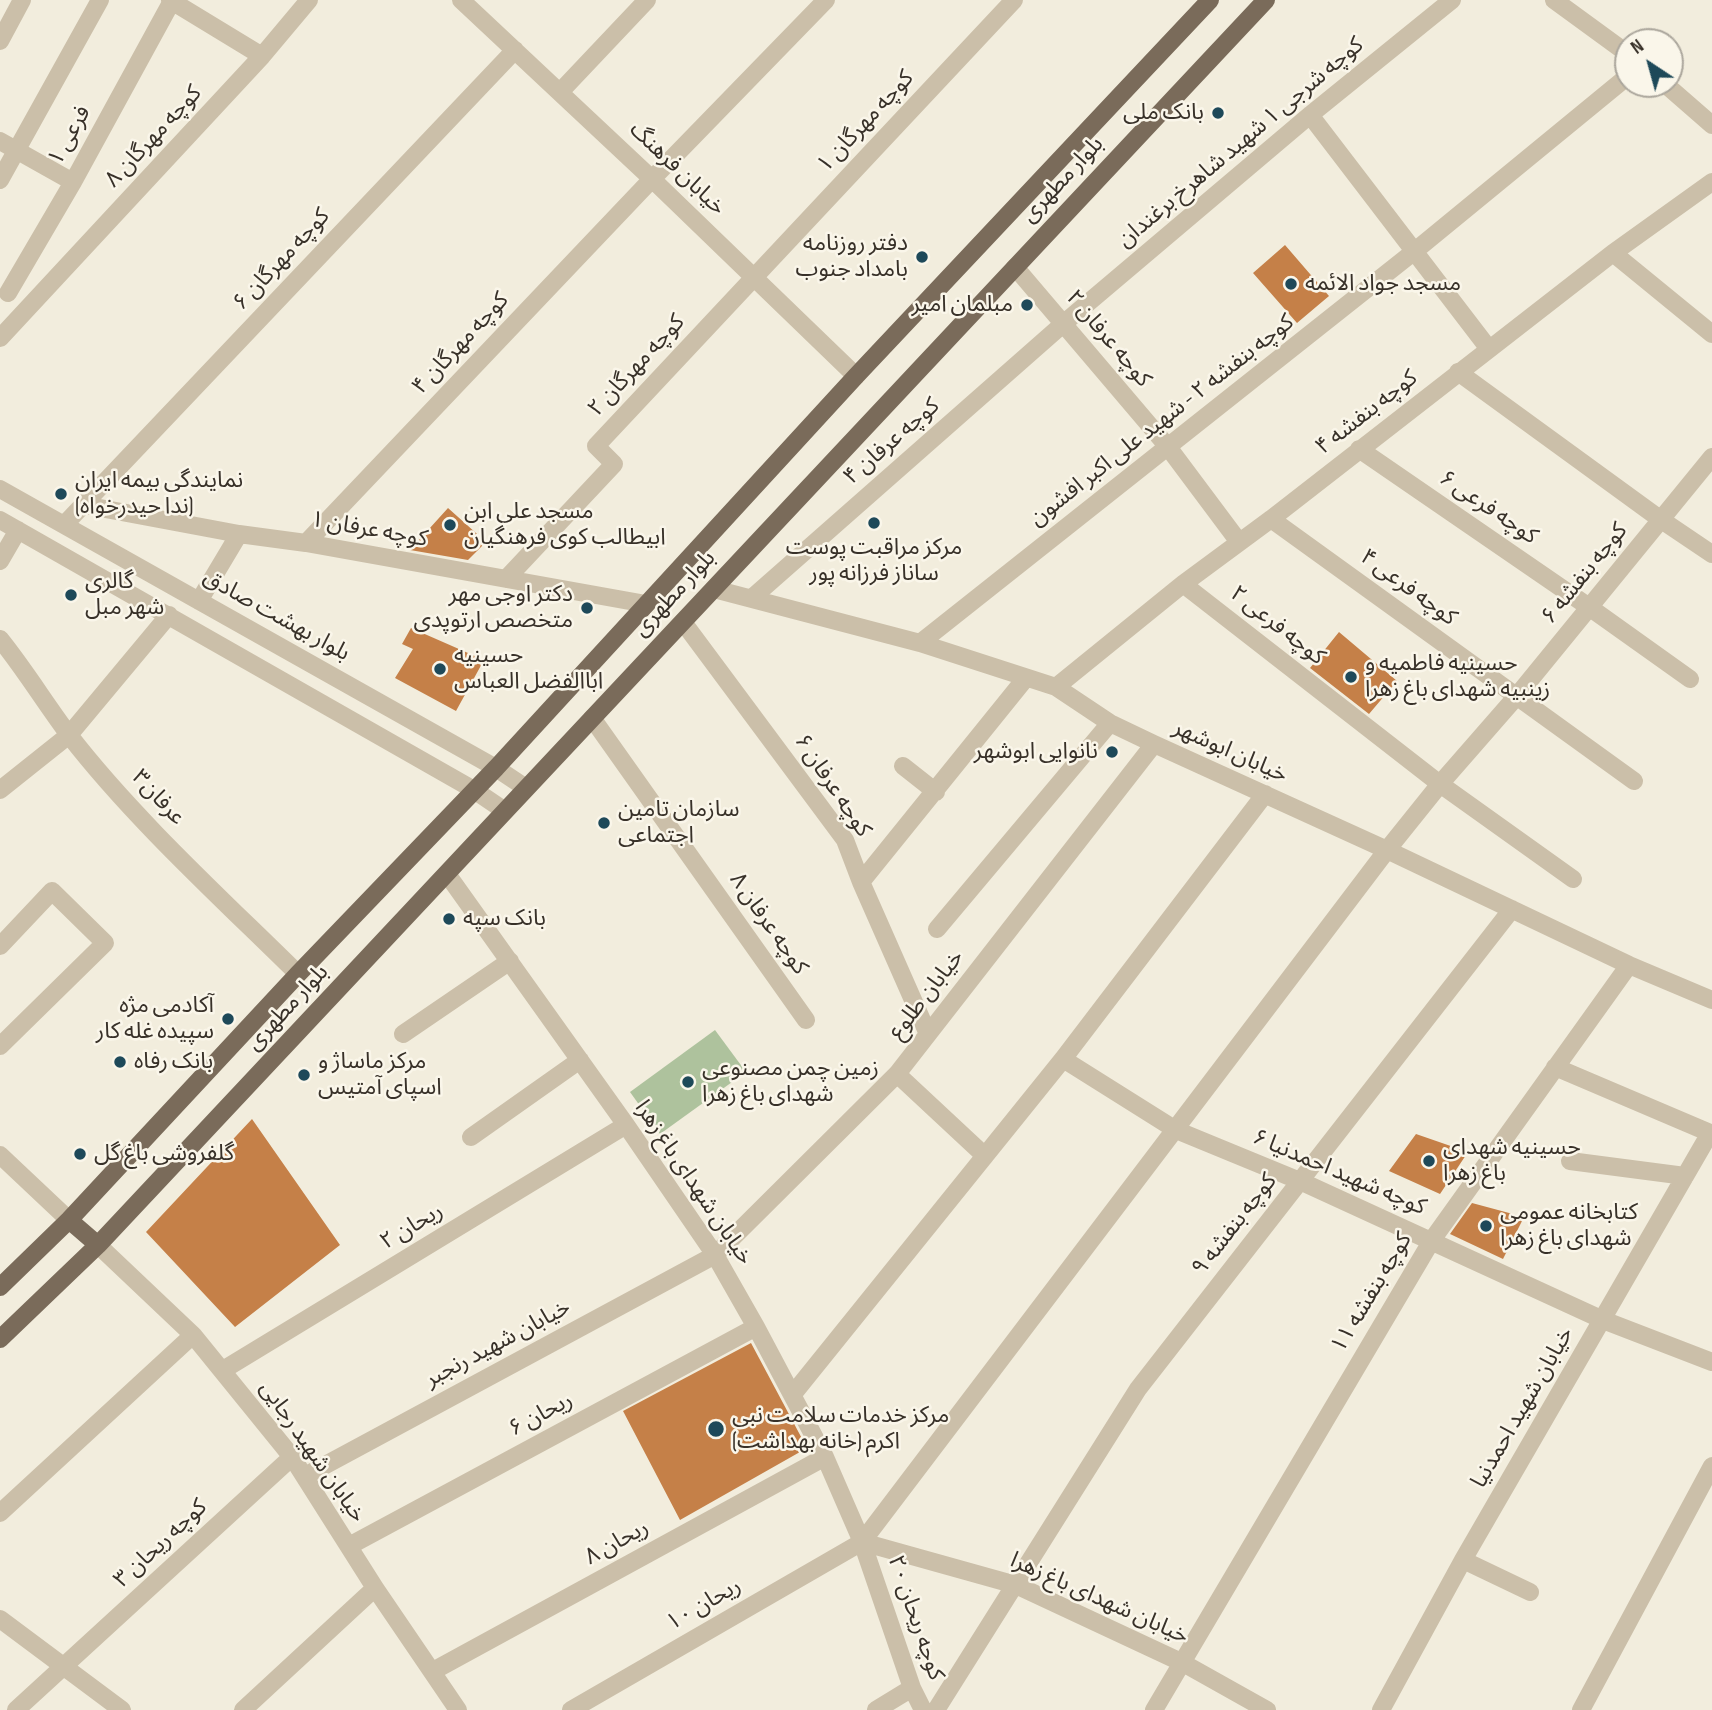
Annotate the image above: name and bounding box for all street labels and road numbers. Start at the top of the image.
street label: کوچه شرجی ۱ شهید شاهرخ برغندان [1112,32,1370,254]
street label: کوچه مهرگان ۱ [812,65,920,179]
street label: کوچه مهرگان ۸ [100,80,208,194]
street label: فرعی ۱ [42,101,98,171]
street label: خیابان فرهنگ [623,116,731,222]
street label: بلوار مطهری [1016,131,1110,229]
street label: کوچه مهرگان ۶ [228,203,336,317]
street label: کوچه عرفان ۲ [1059,285,1157,393]
street label: کوچه مهرگان ۴ [407,287,515,401]
street label: کوچه مهرگان ۲ [583,309,691,423]
street label: کوچه بنفشه ۲ - شهید علی اکبر افشون [1024,309,1300,533]
street label: کوچه بنفشه ۴ [1311,365,1423,461]
street label: کوچه عرفان ۴ [838,393,946,491]
street label: کوچه فرعی ۶ [1434,465,1542,551]
street label: کوچه عرفان ۱ [308,506,430,554]
street label: کوچه بنفشه ۶ [1536,518,1634,630]
street label: کوچه فرعی ۴ [1354,544,1462,632]
street label: بلوار مطهری [628,545,722,643]
street label: بلوار بهشت صادق [198,564,354,668]
street label: کوچه فرعی ۲ [1224,580,1330,672]
street label: خیابان ابوشهر [1168,714,1292,790]
street label: کوچه عرفان ۶ [787,729,877,843]
street label: عرفان۳ [125,765,191,831]
street label: کوچه عرفان ۸ [723,868,813,980]
street label: خیابان طلوع [883,945,971,1045]
street label: بلوار مطهری [241,959,335,1057]
street label: خیابان شهدای باغ‌ زهرا [628,1095,758,1271]
street label: کوچه شهید احمدنیا ۶ [1248,1124,1430,1222]
street label: کوچه بنفشه ۹ [1187,1169,1283,1281]
street label: ریحان ۲ [376,1198,448,1256]
street label: کوچه بنفشه ۱۱ [1325,1228,1419,1358]
street label: خیابان شهید رنجبر [421,1294,575,1394]
street label: خیابان شهید احمدنیا [1466,1323,1580,1493]
street label: خیابان شهید رجایی [253,1376,371,1528]
street label: ریحان ۶ [504,1387,578,1443]
street label: کوچه ریحان ۳ [109,1494,213,1594]
street label: ریحان ۸ [580,1514,654,1572]
street label: خیابان شهدای باغ زهرا [1005,1547,1193,1651]
street label: کوچه ریحان ۲۰ [881,1552,949,1684]
street label: ریحان ۱۰ [662,1573,746,1637]

